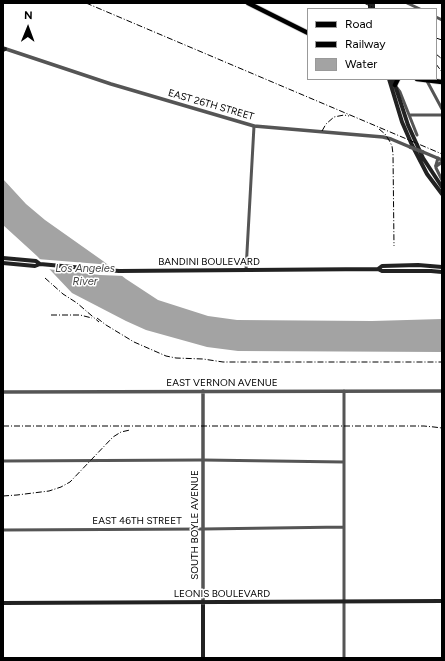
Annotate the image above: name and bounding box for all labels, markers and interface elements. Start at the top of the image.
north arrow [8,8,48,48]
legend [307,8,437,80]
text: N [24,9,33,22]
text: Road [345,17,373,31]
text: Railway [345,37,386,51]
text: Water [345,57,377,71]
street label: EAST 26TH STREET [167,87,255,123]
street label: BANDINI BOULEVARD [158,256,260,268]
water label: Los Angeles River [55,262,115,288]
street label: EAST VERNON AVENUE [166,377,278,389]
street label: SOUTH BOYLE AVENUE [189,470,201,580]
street label: EAST 46TH STREET [92,515,182,527]
street label: LEONIS BOULEVARD [174,588,270,600]

